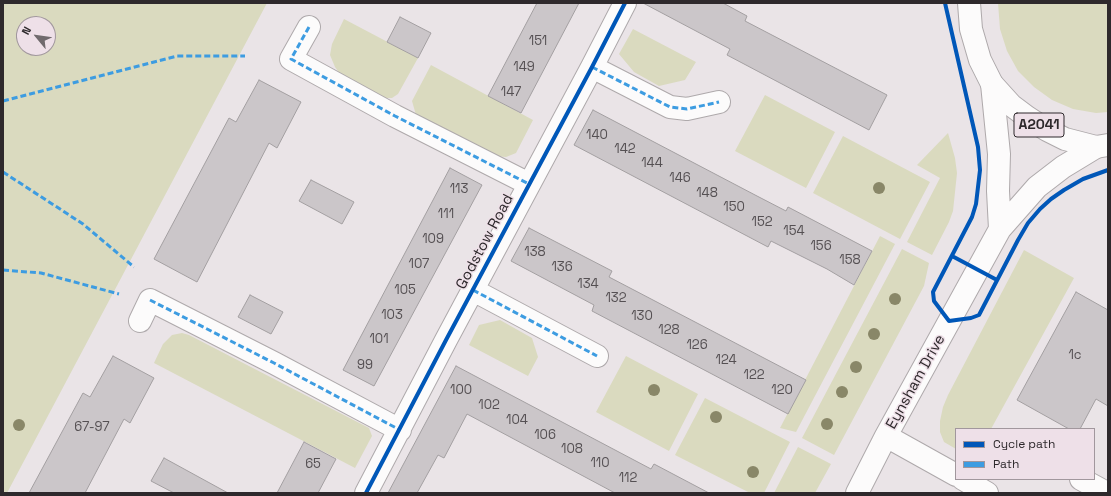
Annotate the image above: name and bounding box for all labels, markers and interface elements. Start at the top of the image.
north arrow [16,16,56,56]
text: N [18,24,34,37]
house number: 151 [529,33,547,49]
house number: 149 [513,59,535,75]
house number: 147 [501,84,521,100]
road number: A2041 [1014,113,1064,137]
house number: 140 [586,127,608,143]
house number: 142 [614,141,636,157]
house number: 144 [641,155,663,171]
house number: 146 [669,170,691,186]
house number: 113 [450,181,468,197]
house number: 148 [696,185,718,201]
street label: Godstow Road [452,191,518,293]
house number: 150 [723,199,745,215]
house number: 111 [438,206,454,222]
house number: 152 [752,214,772,230]
house number: 154 [783,223,805,239]
house number: 109 [422,231,444,247]
house number: 156 [810,238,832,254]
house number: 138 [524,244,546,260]
house number: 158 [839,252,861,268]
house number: 107 [409,256,429,272]
house number: 136 [551,259,573,275]
house number: 134 [577,276,599,292]
house number: 105 [394,282,416,298]
house number: 132 [605,290,627,306]
house number: 103 [381,307,403,323]
house number: 130 [631,308,653,324]
house number: 128 [658,322,680,338]
house number: 101 [369,331,389,347]
street label: Eynsham Drive [883,332,949,432]
house number: 126 [686,337,708,353]
house number: 1c [1068,347,1082,363]
house number: 124 [715,352,737,368]
house number: 99 [357,357,373,373]
house number: 122 [743,367,765,383]
house number: 100 [450,382,472,398]
house number: 120 [771,382,793,398]
house number: 102 [478,397,500,413]
house number: 104 [506,412,528,428]
house number: 67-97 [74,419,110,435]
house number: 106 [534,427,556,443]
legend [955,428,1095,480]
text: Cycle path [993,436,1055,452]
house number: 108 [561,441,583,457]
house number: 110 [590,455,610,471]
house number: 65 [305,456,321,472]
text: Path [993,456,1019,472]
house number: 112 [619,470,637,486]

